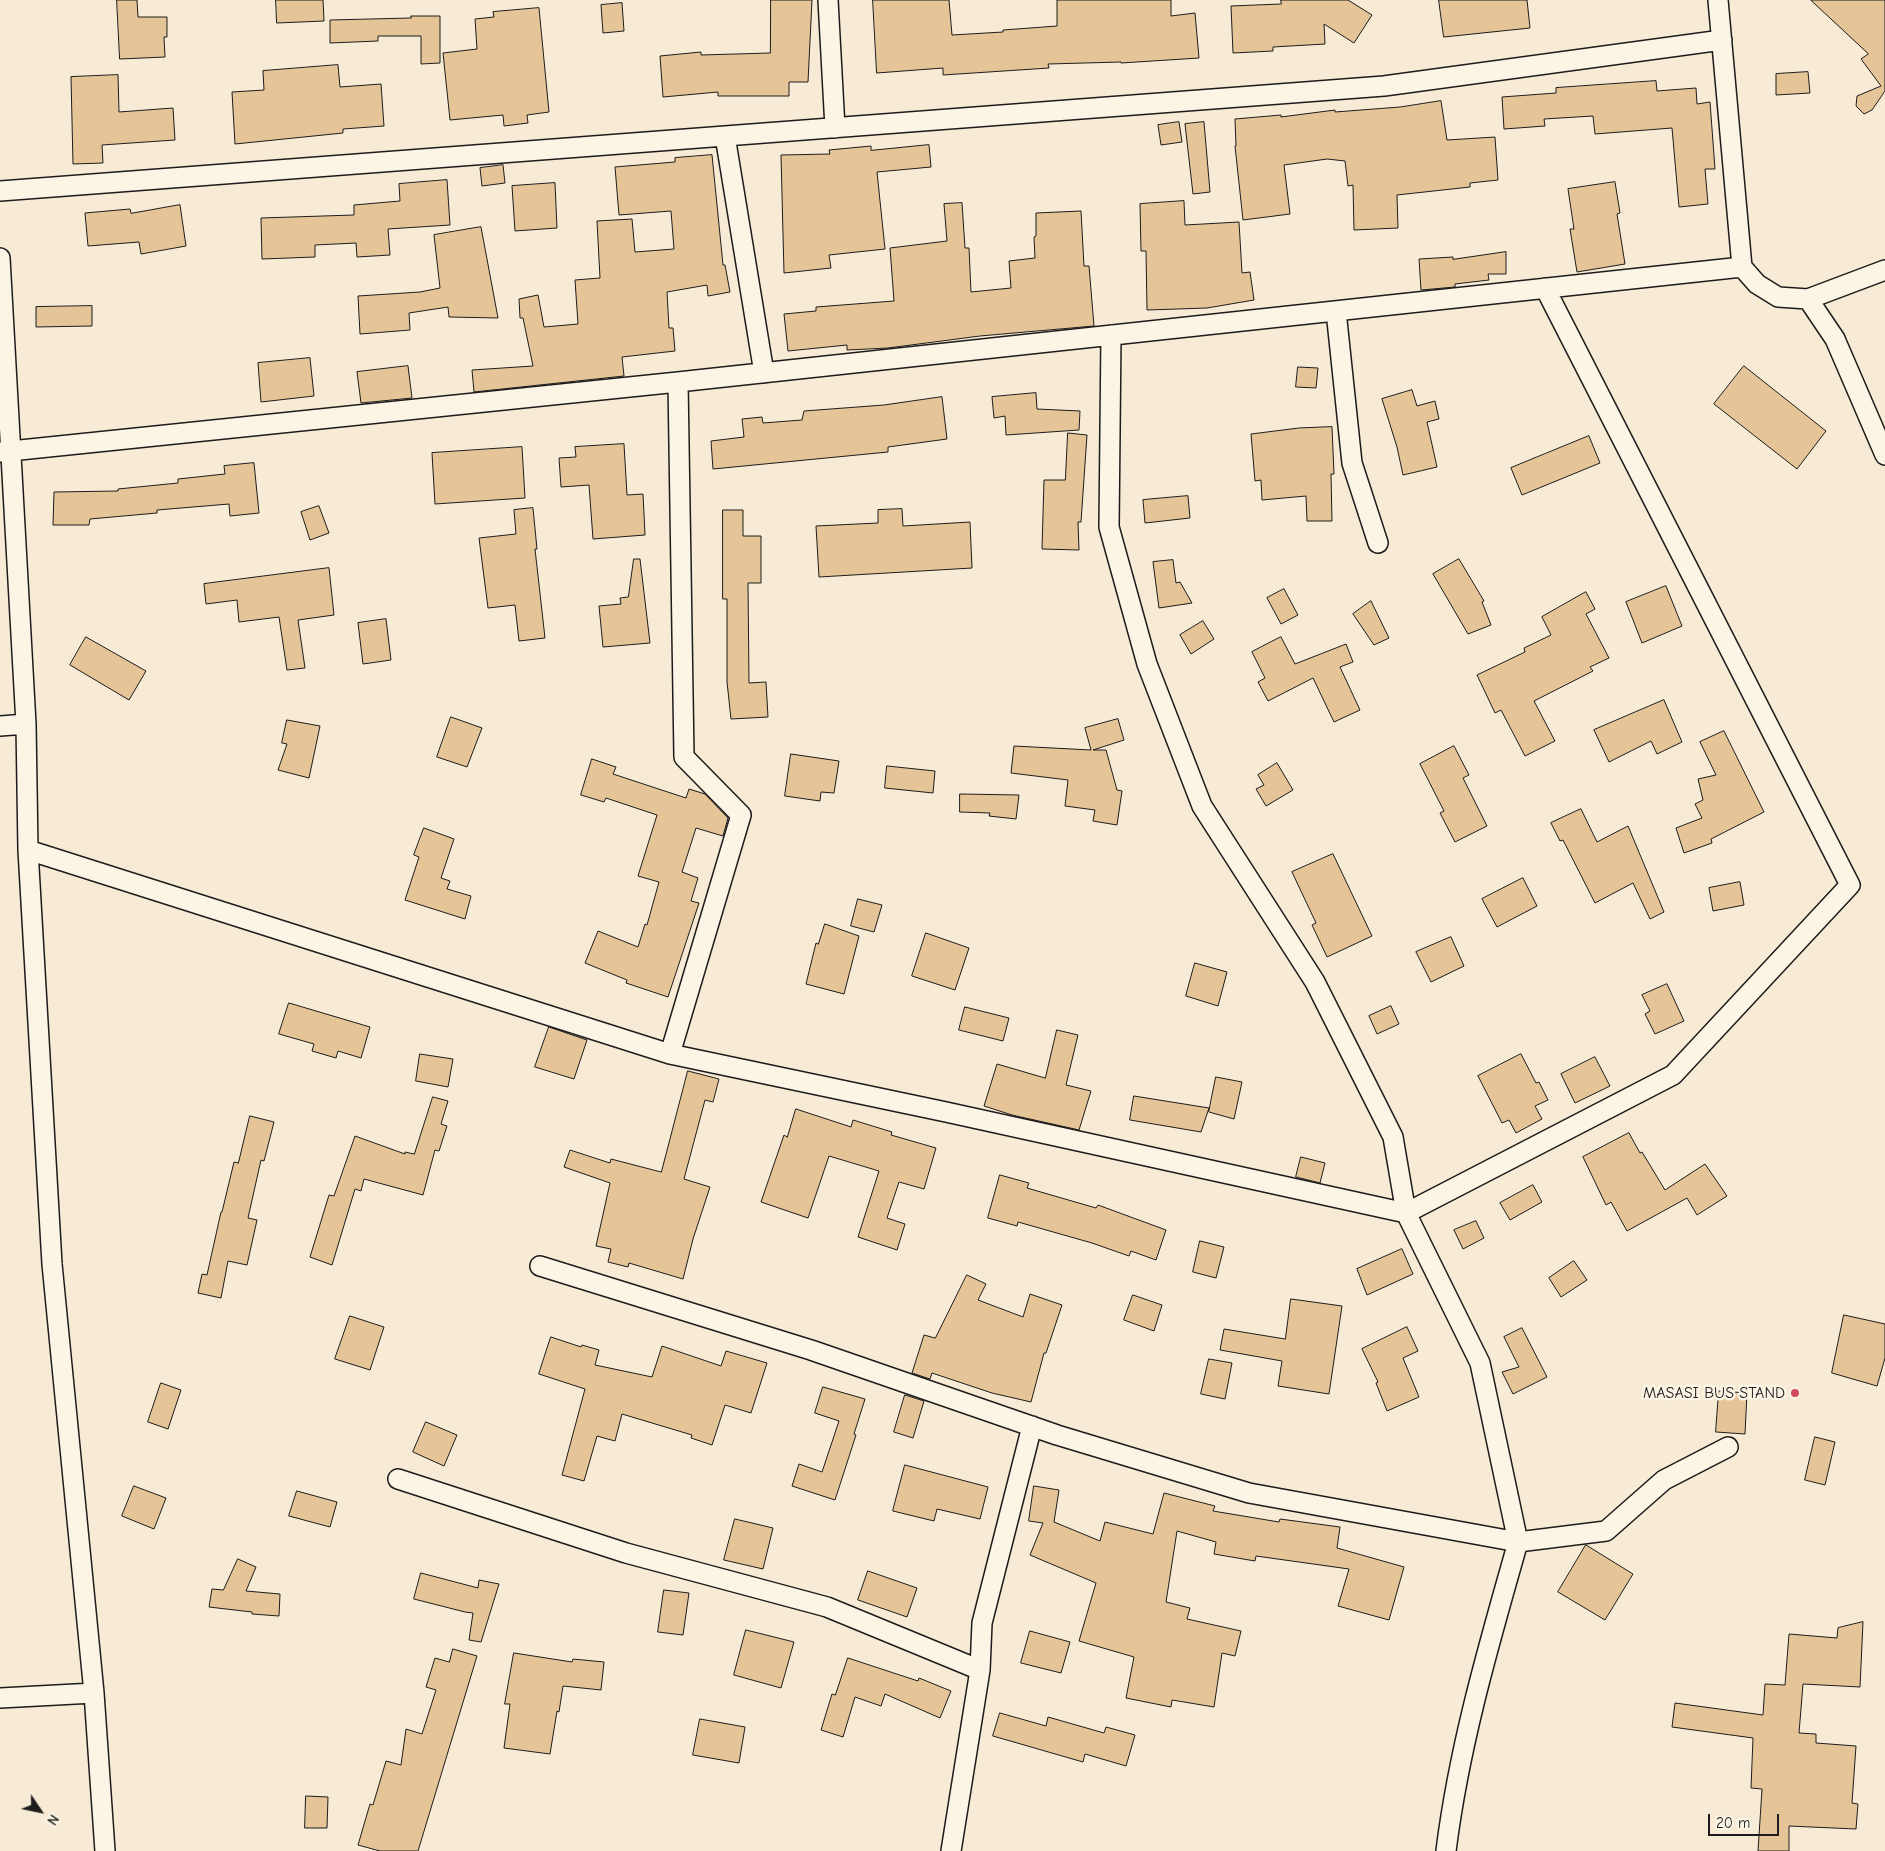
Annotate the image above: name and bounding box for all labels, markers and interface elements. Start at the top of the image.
place label: MASASI BUS STAND [1643,1383,1785,1403]
marker: MASASI BUS STAND [1789,1387,1801,1399]
north arrow [15,1786,65,1836]
scale bar [1710,1804,1781,1836]
text: N [43,1811,62,1828]
text: 20 m [1716,1814,1750,1832]

